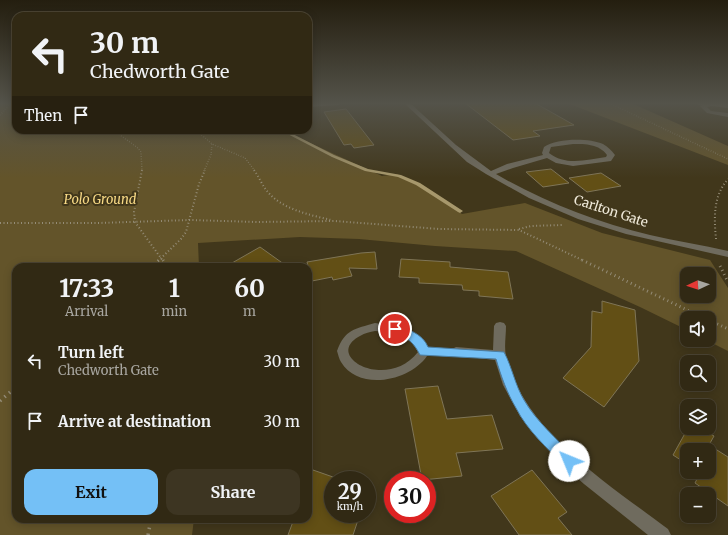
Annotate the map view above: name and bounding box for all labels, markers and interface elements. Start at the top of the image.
text: 30 m [90,25,159,61]
icon: left [24,28,76,80]
text: Chedworth Gate [90,60,229,83]
icon: arrive [70,104,92,126]
text: Then [24,106,62,125]
park label: Polo Ground [64,191,137,208]
street label: Carlton Gate [572,191,650,231]
north arrow [680,267,716,303]
map controls [680,267,716,523]
text: 17:33 [59,273,114,304]
text: 1 [169,273,180,304]
text: 60 [234,273,265,304]
text: Arrival [65,303,108,320]
text: min [161,303,187,320]
text: m [243,303,256,320]
button: sound [680,311,716,347]
pin [378,312,412,346]
icon: arrive [384,318,406,340]
text: Turn left [58,343,124,362]
icon: left [24,350,46,372]
text: 30 m [263,352,300,371]
button: search [680,355,716,391]
text: Chedworth Gate [58,362,159,379]
button: layers [680,399,716,435]
icon: arrive [24,410,46,432]
text: Arrive at destination [58,412,211,431]
text: 30 m [263,412,300,431]
position arrow [548,440,590,482]
button: + [680,443,716,479]
button: Exit [24,469,158,515]
button: Share [166,469,300,515]
speed limit sign: 30 [384,471,436,523]
text: 29 [338,479,362,504]
button: − [680,487,716,523]
text: km/h [337,500,363,513]

